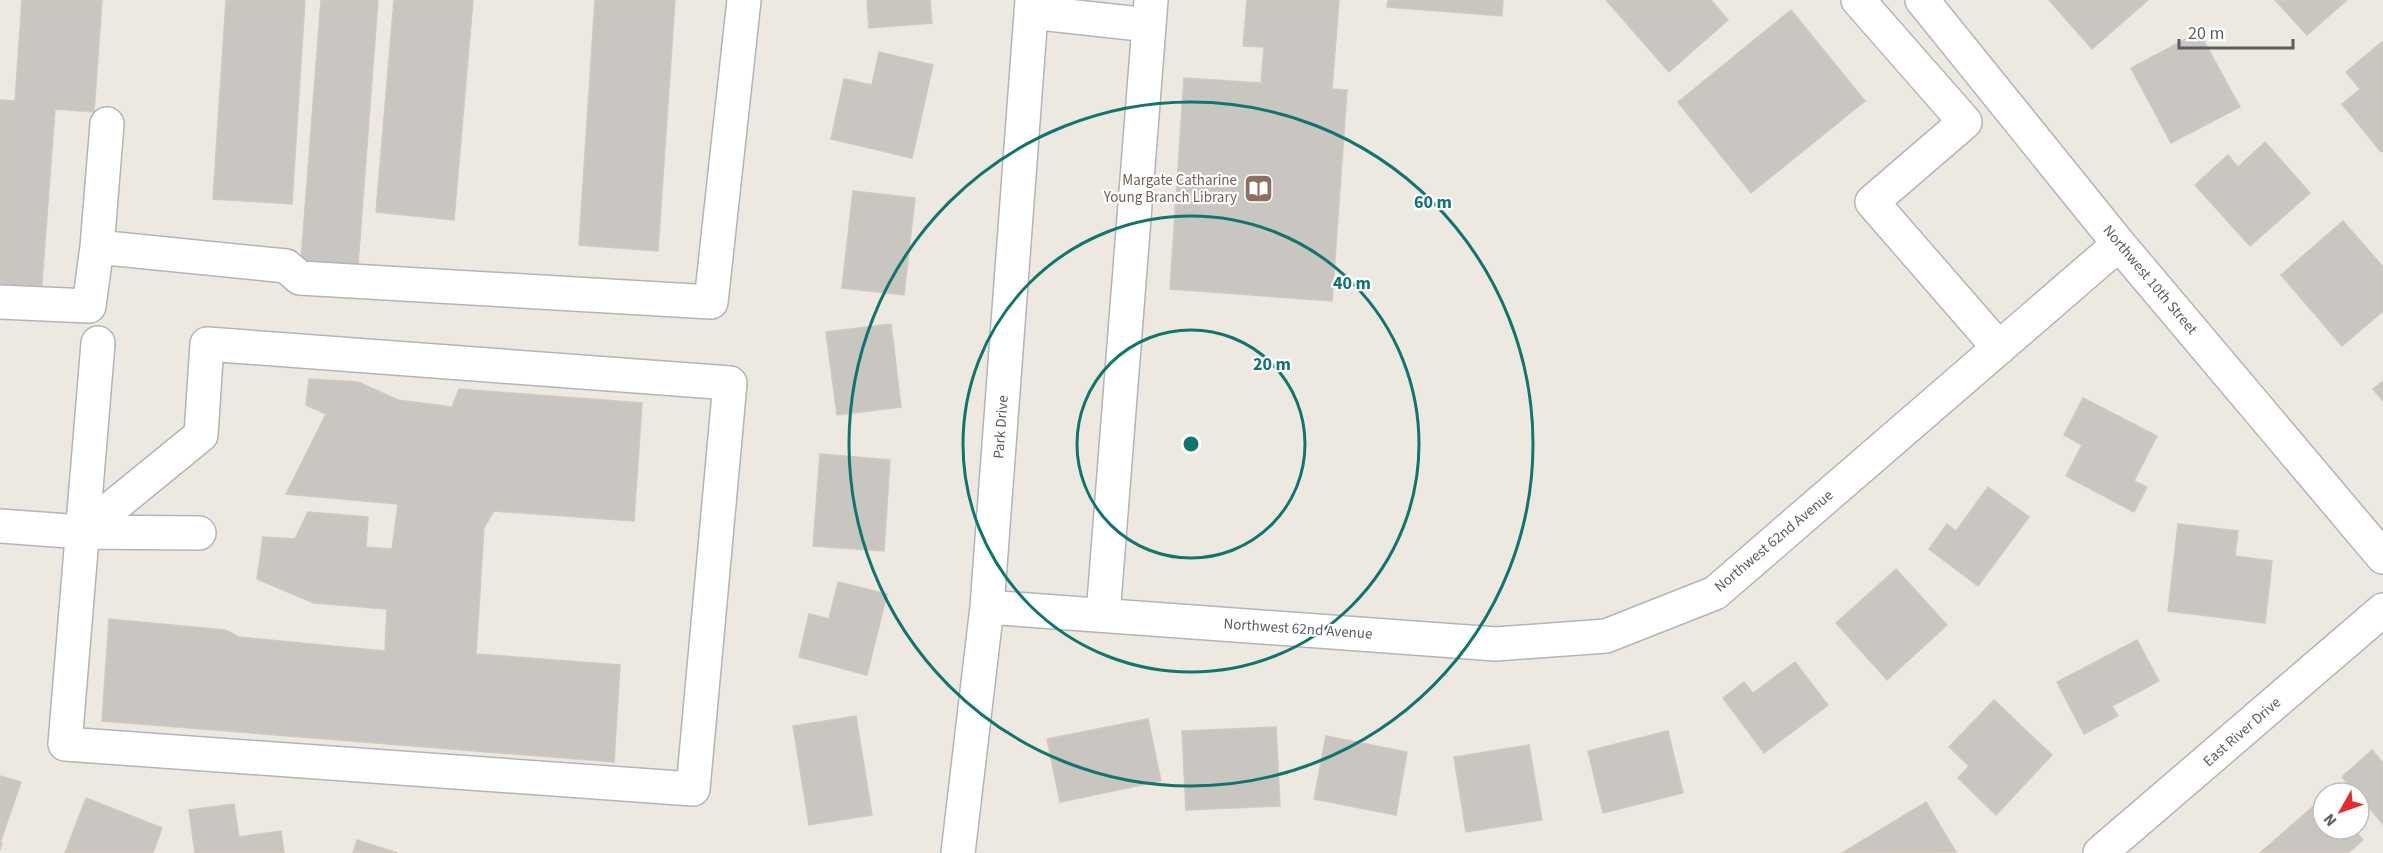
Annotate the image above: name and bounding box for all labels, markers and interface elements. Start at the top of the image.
scale bar [2179,12,2293,50]
text: 20 m [2188,21,2224,46]
place label: Margate Catharine Young Branch Library [1103,170,1237,208]
library icon: Margate Catharine Young Branch Library [1242,173,1274,205]
text: 60 m [1414,190,1452,215]
street label: Northwest 10th Street [2098,221,2202,339]
text: 40 m [1333,271,1371,296]
text: 20 m [1253,352,1291,377]
street label: Park Drive [988,395,1014,459]
centre of rings [1181,434,1201,454]
street label: Northwest 62nd Avenue [1710,485,1838,597]
street label: Northwest 62nd Avenue [1223,613,1373,645]
street label: East River Drive [2199,692,2285,772]
north arrow [2311,781,2371,841]
text: N [2318,809,2342,831]

